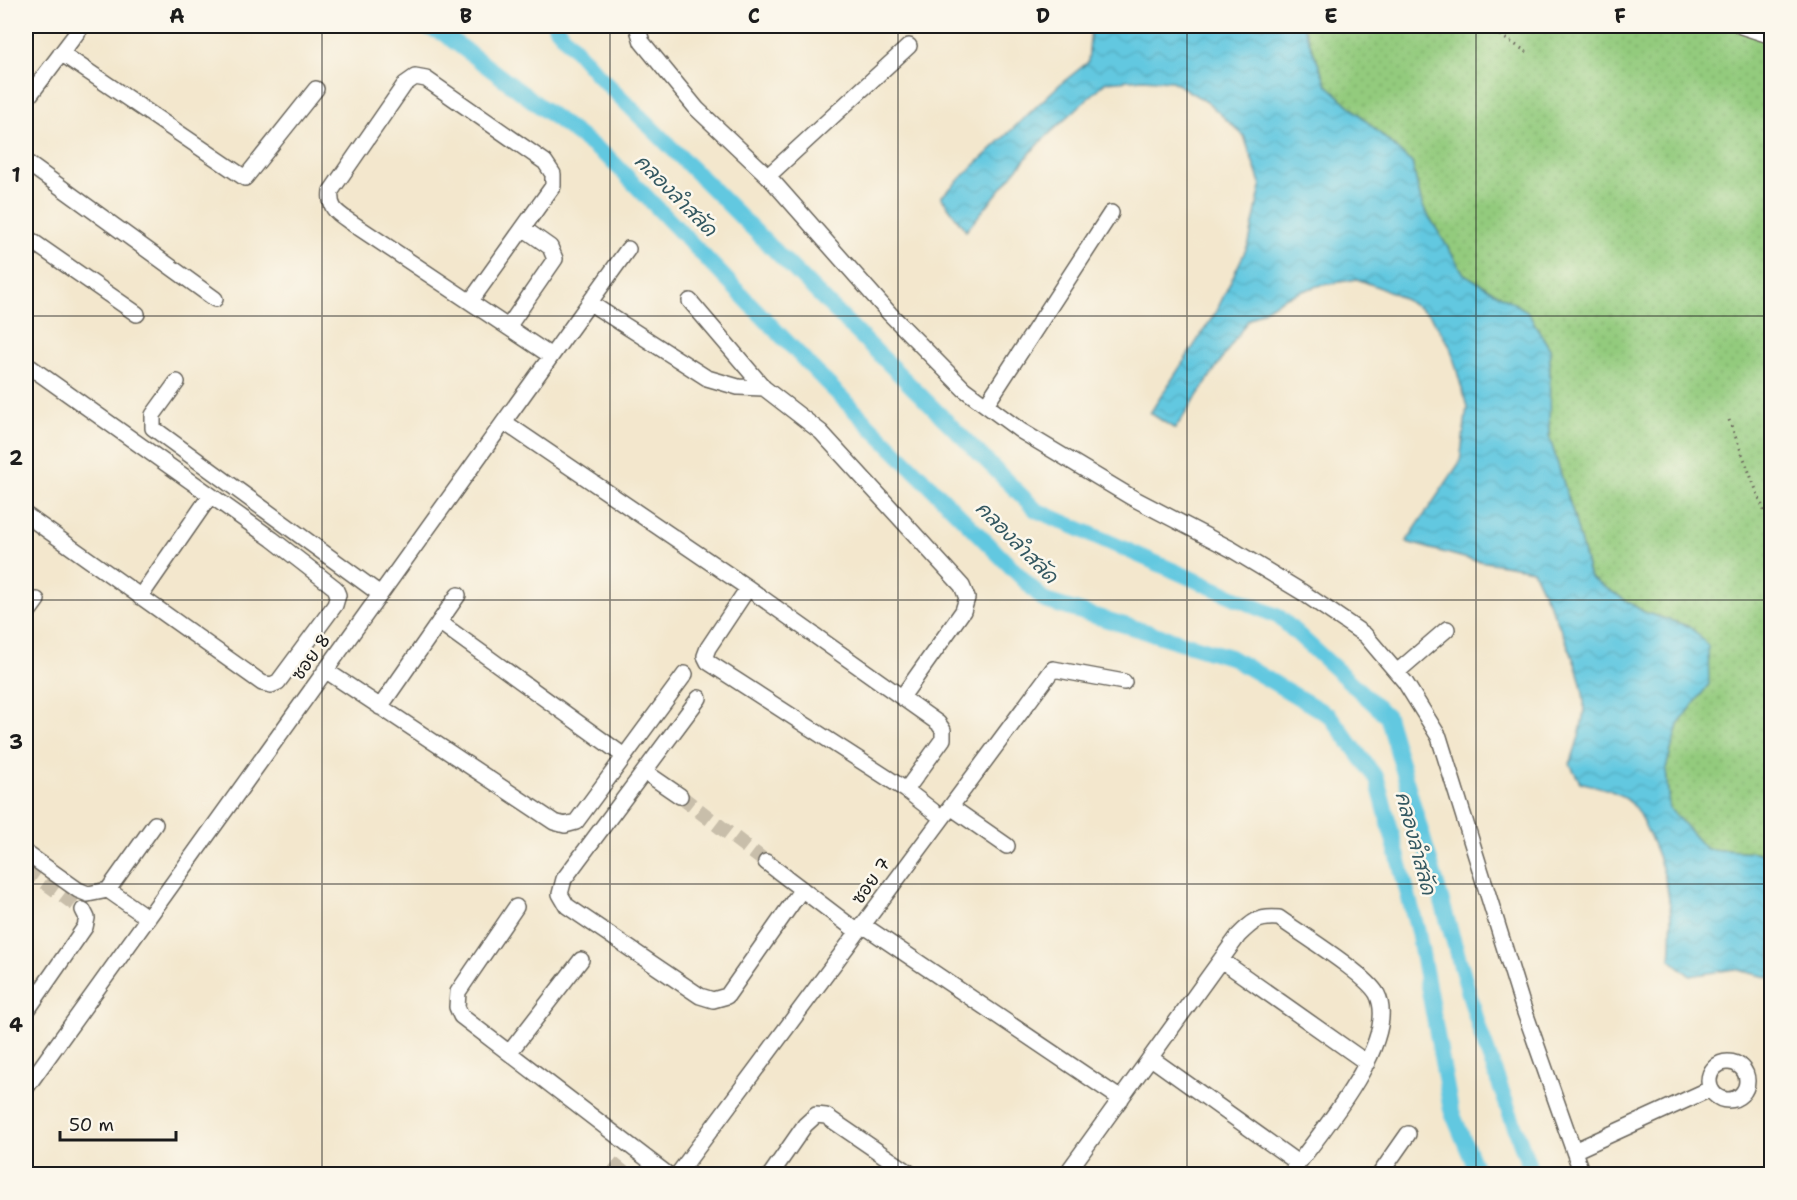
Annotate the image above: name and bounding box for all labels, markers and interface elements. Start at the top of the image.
text: A [169,3,185,29]
text: B [460,3,472,29]
text: C [748,3,760,29]
text: D [1036,3,1050,29]
text: E [1324,3,1338,29]
text: F [1614,3,1626,29]
water label: คลองลำสลัด [629,148,723,242]
text: 1 [11,162,21,188]
text: 2 [9,445,23,471]
water label: คลองลำสลัด [970,495,1064,589]
street label: ซอย 8 [286,629,336,685]
text: 3 [9,729,23,755]
water label: คลองลำสลัด [1390,789,1443,899]
street label: ซอย 7 [846,853,896,909]
text: 4 [9,1012,23,1038]
scale bar [60,1104,176,1142]
text: 50 m [69,1113,114,1137]

